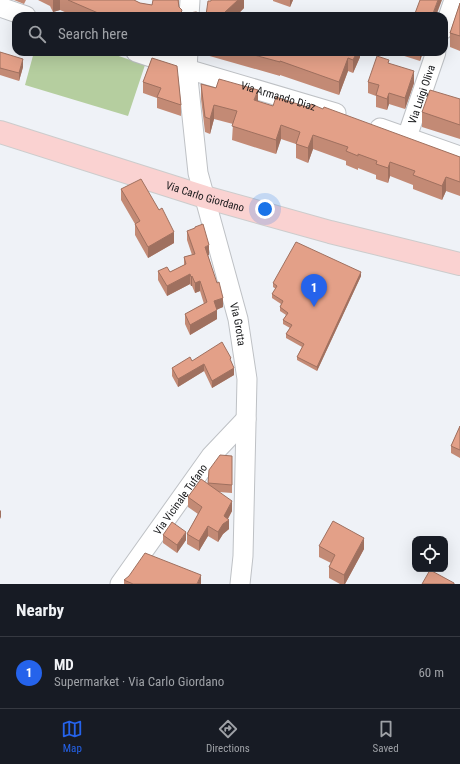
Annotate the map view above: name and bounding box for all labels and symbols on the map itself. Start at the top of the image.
street label: Via Luigi Oliva [405,63,438,126]
street label: Via Armando Diaz [239,79,318,113]
street label: Via Carlo Giordano [164,178,246,214]
your location [255,199,275,219]
pin: 1 [301,274,327,307]
street label: Via Grotta [227,301,248,346]
street label: Via Vicinale Tufano [151,461,210,537]

